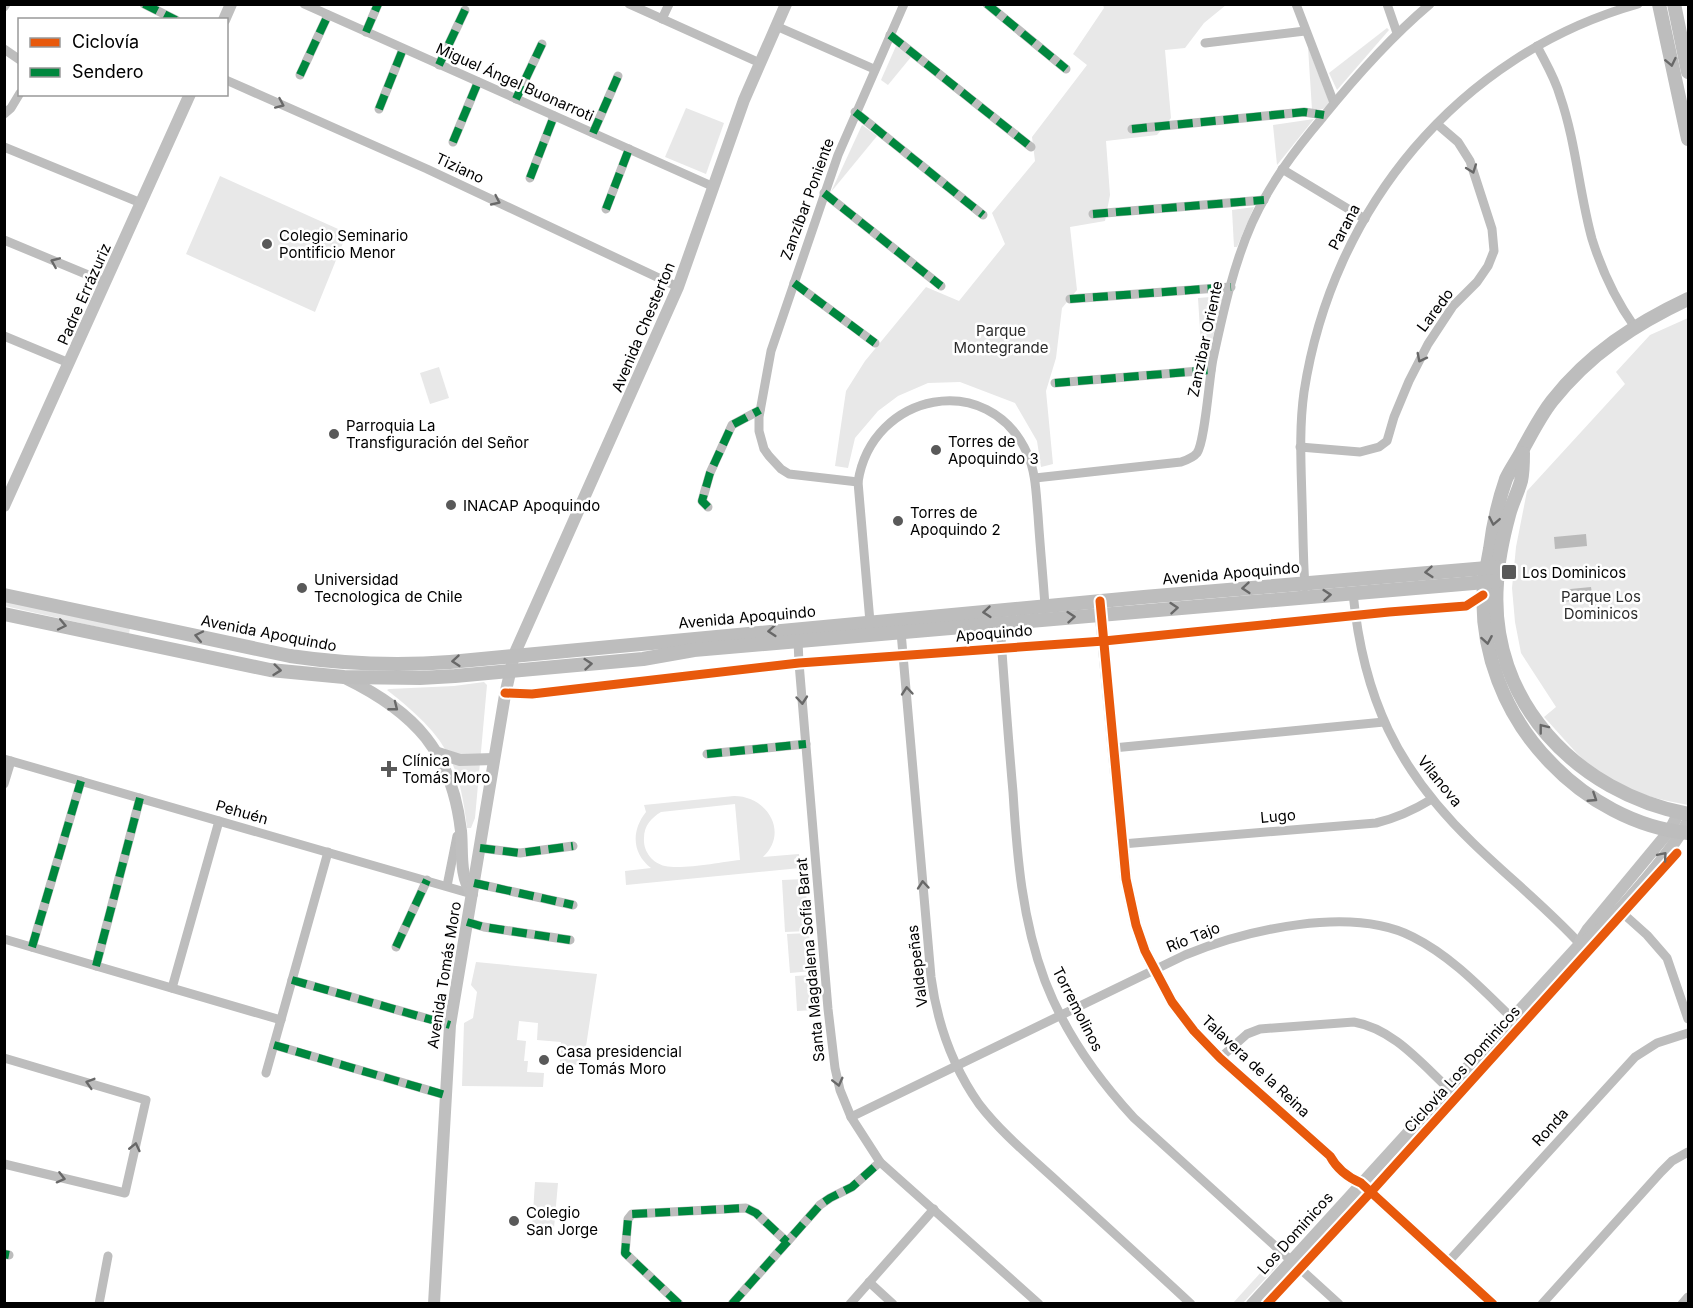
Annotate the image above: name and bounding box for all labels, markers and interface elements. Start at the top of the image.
legend [18,18,228,96]
text: Ciclovía [72,31,139,52]
street label: Miguel Ángel Buonarroti [433,39,597,125]
one-way arrow [1664,56,1677,66]
text: Sendero [72,61,143,82]
one-way arrow [274,97,285,109]
street label: Zanzíbar Poniente [776,135,838,263]
street label: Tiziano [433,149,487,187]
one-way arrow [1465,163,1478,174]
one-way arrow [490,194,501,206]
street label: Parana [1324,201,1364,253]
place label: Colegio Seminario Pontificio Menor [279,226,408,262]
marker: Colegio Seminario Pontificio Menor [260,237,274,251]
street label: Padre Errázuriz [53,240,115,348]
one-way arrow [50,257,61,269]
street label: Avenida Chesterton [607,259,679,395]
street label: Zanzibar Oriente [1183,279,1227,399]
street label: Laredo [1413,285,1457,335]
park label: Parque Montegrande [954,321,1048,357]
one-way arrow [1417,352,1428,363]
place label: Parroquia La Transfiguración del Señor [346,416,529,452]
marker: Parroquia La Transfiguración del Señor [327,427,341,441]
place label: Torres de Apoquindo 3 [948,432,1039,468]
marker: Torres de Apoquindo 3 [929,443,943,457]
place label: INACAP Apoquindo [463,496,600,515]
marker: INACAP Apoquindo [444,498,458,512]
place label: Torres de Apoquindo 2 [910,503,1001,539]
marker: Torres de Apoquindo 2 [891,514,905,528]
one-way arrow [1489,517,1501,526]
street label: Avenida Apoquindo [1162,558,1300,588]
marker: Los Dominicos [1500,563,1518,581]
place label: Los Dominicos [1522,563,1626,582]
one-way arrow [1424,565,1433,578]
place label: Universidad Tecnologica de Chile [314,570,462,606]
marker: Universidad Tecnologica de Chile [295,581,309,595]
one-way arrow [1242,581,1251,594]
park label: Parque Los Dominicos [1561,587,1641,623]
one-way arrow [1323,589,1332,602]
street label: Avenida Apoquindo [678,602,816,632]
one-way arrow [1169,602,1178,615]
one-way arrow [982,605,991,618]
street label: Avenida Apoquindo [200,611,338,655]
one-way arrow [1067,611,1076,624]
one-way arrow [57,618,67,631]
street label: Apoquindo [955,620,1033,646]
one-way arrow [767,624,776,637]
one-way arrow [194,631,204,644]
one-way arrow [1481,636,1493,645]
one-way arrow [451,654,460,667]
one-way arrow [583,658,593,671]
one-way arrow [273,664,282,676]
one-way arrow [900,686,913,695]
one-way arrow [796,695,809,704]
one-way arrow [387,699,398,710]
one-way arrow [1539,724,1550,735]
place label: Clínica Tomás Moro [402,751,490,787]
street label: Vilanova [1414,752,1466,810]
marker: Clínica Tomás Moro [380,760,398,778]
one-way arrow [1587,790,1597,802]
street label: Pehuén [214,795,270,829]
street label: Lugo [1259,805,1297,827]
one-way arrow [1656,852,1667,863]
street label: Santa Magdalena Sofía Barat [792,857,828,1063]
one-way arrow [917,881,930,890]
street label: Avenida Tomás Moro [423,900,465,1050]
street label: Río Tajo [1163,918,1223,956]
street label: Valdepeñas [903,924,931,1008]
street label: Torremolinos [1048,963,1108,1055]
street label: Ciclovía Los Dominicos [1400,1002,1524,1136]
street label: Talavera de la Reina [1198,1011,1314,1121]
place label: Casa presidencial de Tomás Moro [556,1042,682,1078]
marker: Casa presidencial de Tomás Moro [537,1053,551,1067]
one-way arrow [830,1077,843,1087]
one-way arrow [85,1078,96,1090]
street label: Ronda [1528,1104,1572,1150]
one-way arrow [128,1142,141,1152]
one-way arrow [56,1170,66,1183]
street label: Los Dominicos [1253,1188,1337,1278]
place label: Colegio San Jorge [526,1203,598,1239]
marker: Colegio San Jorge [507,1214,521,1228]

